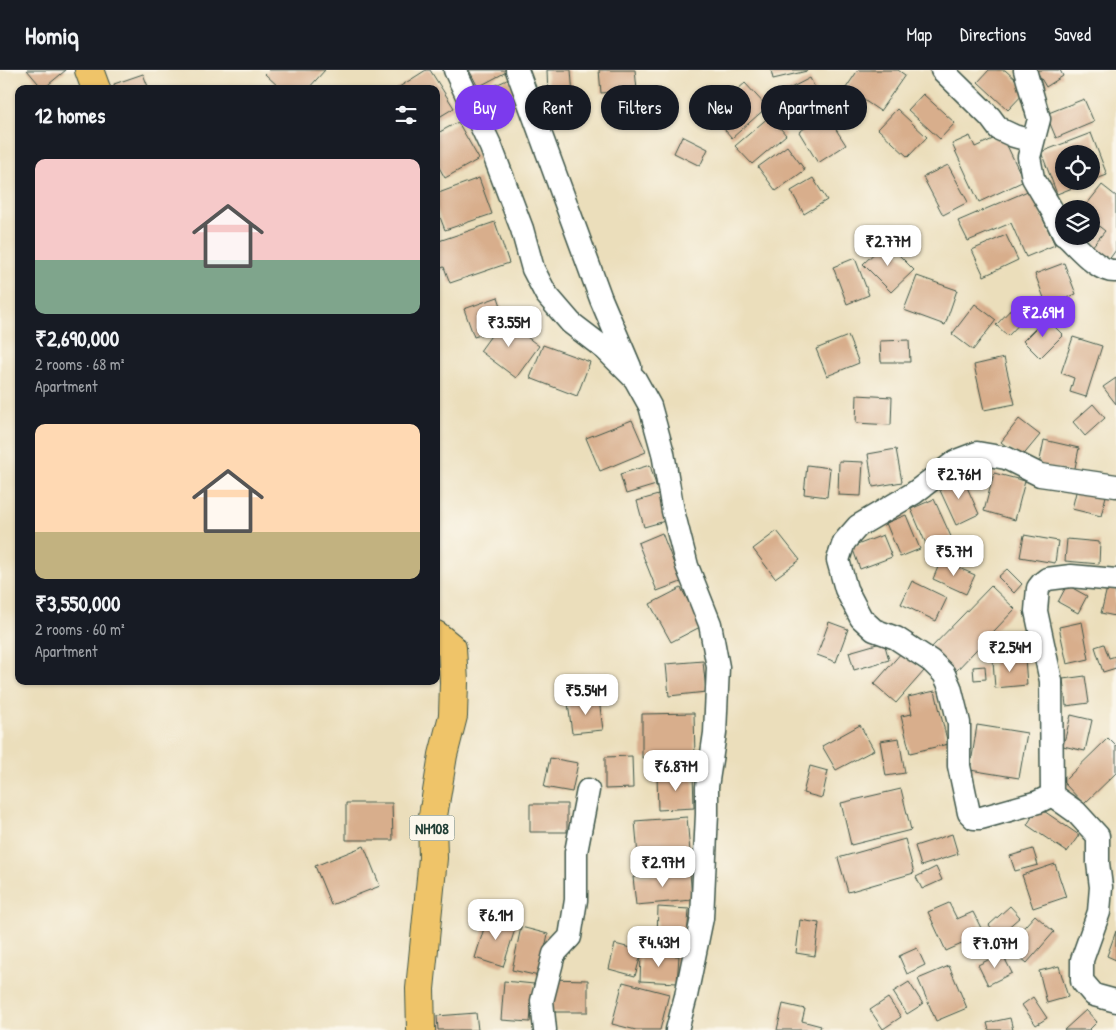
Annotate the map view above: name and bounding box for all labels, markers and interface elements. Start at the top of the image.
text: Homiq [25,19,79,51]
text: Map [907,22,932,47]
text: Directions [960,22,1026,47]
text: Saved [1054,22,1091,47]
chip: Buy [455,85,515,130]
chip: Rent [525,85,591,130]
chip: Filters [601,85,679,130]
chip: New [689,85,751,130]
chip: Apartment [761,85,867,130]
text: 12 homes [35,101,105,130]
icon: filters [392,101,420,129]
map controls [1055,145,1100,245]
button: locate [1055,145,1100,190]
icon: home [183,191,273,281]
button: layers [1055,200,1100,245]
pin: ₹2.77M [847,224,929,267]
text: ₹2.77M [865,230,911,252]
pin: ₹2.69M [1002,296,1084,338]
text: ₹2.69M [1022,301,1064,323]
pin: ₹3.55M [468,306,550,348]
text: ₹3.55M [488,311,530,333]
text: ₹2,690,000 [35,324,119,353]
text: 2 rooms · 68 m² [35,353,124,375]
text: Apartment [35,375,98,397]
icon: home [183,456,273,546]
pin: ₹2.76M [918,458,1000,500]
text: ₹2.76M [937,463,981,485]
pin: ₹5.7M [919,534,989,577]
text: ₹5.7M [936,540,972,562]
text: ₹3,550,000 [35,589,120,618]
text: 2 rooms · 60 m² [35,618,125,640]
pin: ₹2.54M [969,630,1051,673]
text: ₹2.54M [989,636,1031,658]
text: Apartment [35,640,98,662]
pin: ₹5.54M [545,674,627,716]
text: ₹5.54M [565,679,607,701]
pin: ₹6.87M [635,750,717,792]
text: ₹6.87M [654,755,698,777]
road number: NH108 [410,816,454,840]
pin: ₹2.97M [622,846,704,888]
text: ₹2.97M [641,851,685,873]
pin: ₹6.1M [461,898,531,941]
text: ₹6.1M [479,904,513,926]
pin: ₹4.43M [618,926,700,968]
pin: ₹7.07M [954,926,1036,969]
text: ₹4.43M [638,931,680,953]
text: ₹7.07M [972,932,1018,954]

